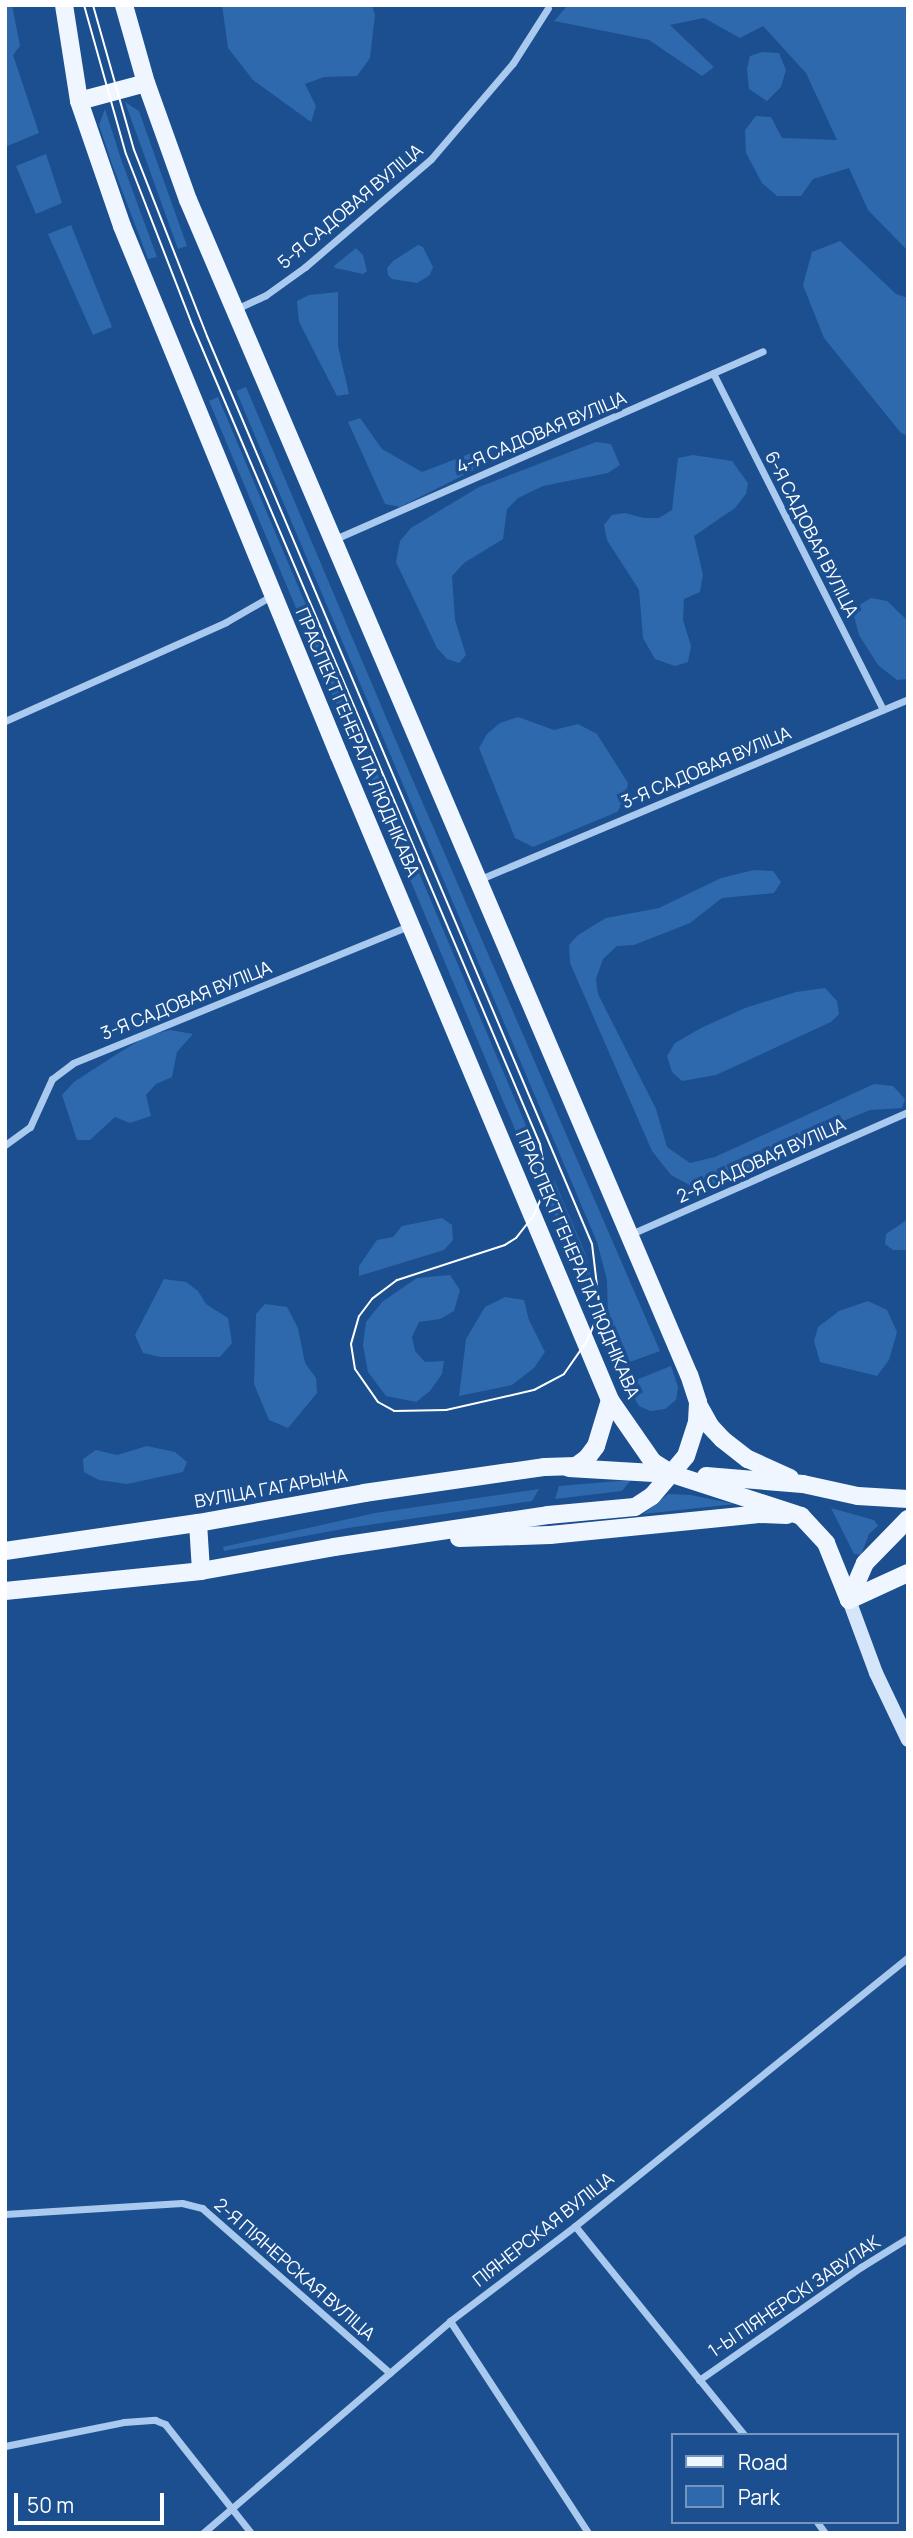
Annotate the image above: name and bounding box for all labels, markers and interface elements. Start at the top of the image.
street label: 5-Я САДОВАЯ ВУЛІЦА [273,139,427,273]
street label: 4-Я САДОВАЯ ВУЛІЦА [453,386,629,478]
street label: 6-Я САДОВАЯ ВУЛІЦА [761,447,863,621]
street label: ПРАСПЕКТ ГЕНЕРАЛА ЛЮДНІКАВА [291,604,425,880]
street label: 3-Я САДОВАЯ ВУЛІЦА [618,721,794,813]
street label: 3-Я САДОВАЯ ВУЛІЦА [97,956,275,1044]
street label: 2-Я САДОВАЯ ВУЛІЦА [673,1113,849,1207]
street label: ПРАСПЕКТ ГЕНЕРАЛА ЛЮДНІКАВА [511,1126,645,1402]
street label: ВУЛІЦА ГАГАРЫНА [193,1464,349,1512]
street label: ПІЯНЕРСКАЯ ВУЛІЦА [468,2167,618,2291]
street label: 2-Я ПІЯНЕРСКАЯ ВУЛІЦА [210,2193,380,2345]
street label: 1-Ы ПІЯНЕРСКІ ЗАВУЛАК [704,2230,884,2362]
legend [671,2433,899,2524]
text: Road [738,2448,788,2476]
scale bar [18,2478,168,2522]
text: Park [738,2483,780,2511]
text: 50 m [27,2491,74,2519]

